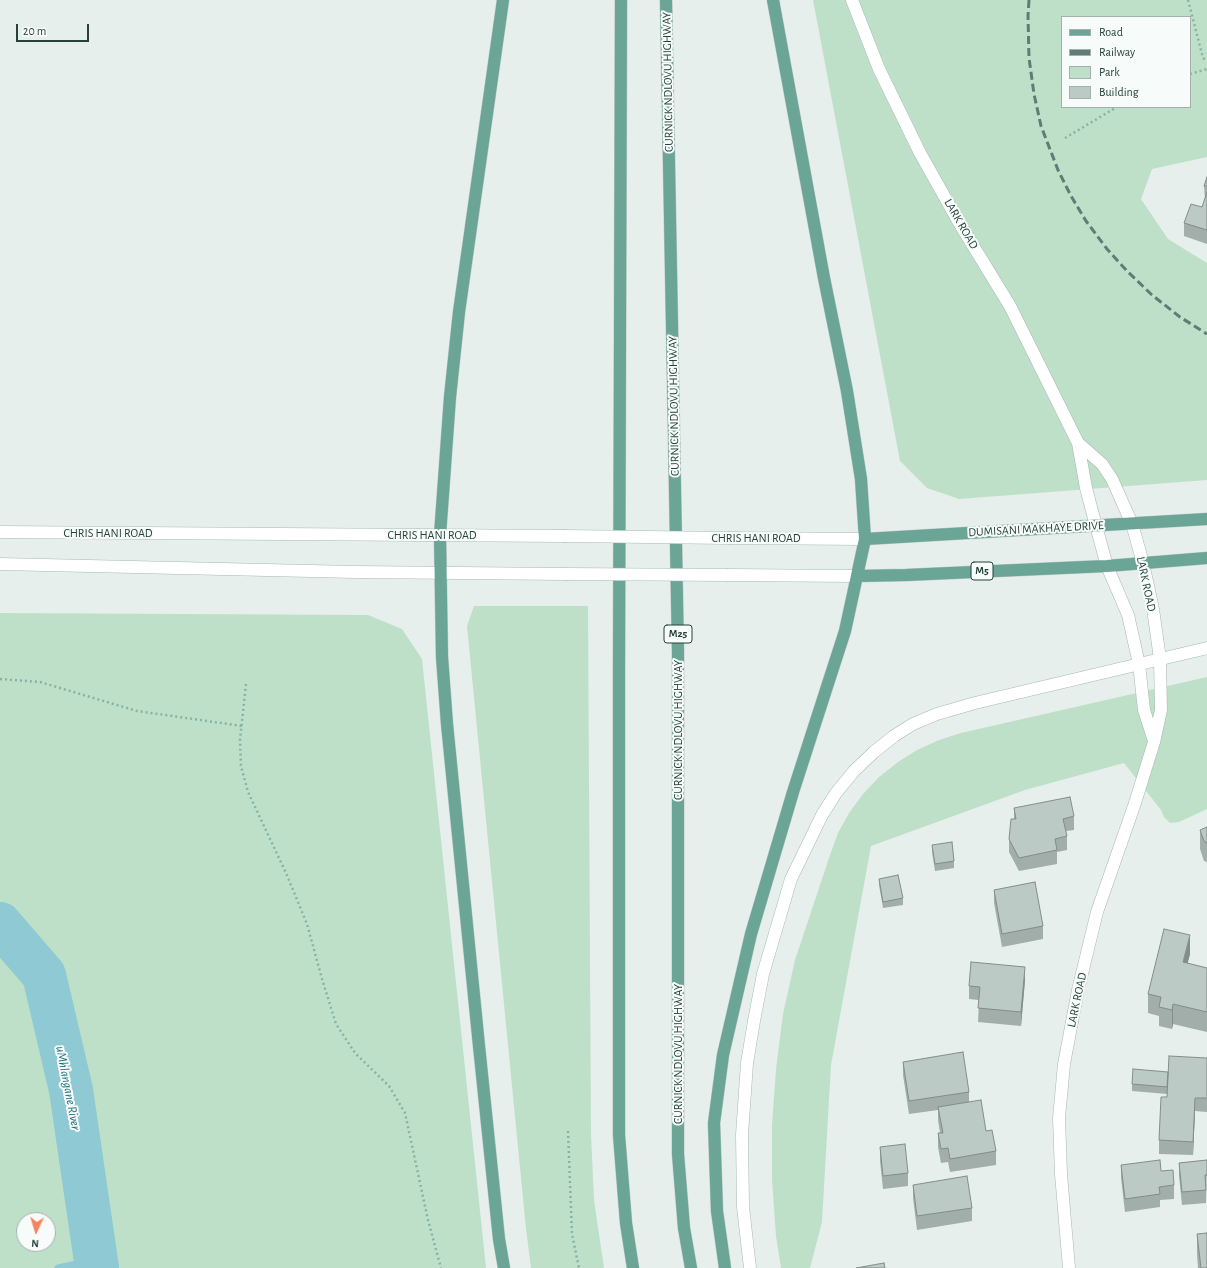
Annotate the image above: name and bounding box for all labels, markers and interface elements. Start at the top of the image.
street label: CURNICK NDLOVU HIGHWAY [660,12,676,152]
scale bar [18,16,91,42]
legend [1061,16,1191,108]
text: 20 m [23,25,46,37]
text: Road [1099,26,1123,38]
text: Railway [1099,46,1135,58]
text: Park [1099,66,1120,78]
text: Building [1099,86,1139,98]
street label: LARK ROAD [941,196,981,252]
street label: CURNICK NDLOVU HIGHWAY [666,336,682,476]
street label: DUMISANI MAKHAYE DRIVE [968,518,1104,540]
street label: CHRIS HANI ROAD [63,526,153,540]
street label: CHRIS HANI ROAD [387,528,477,542]
street label: CHRIS HANI ROAD [711,531,801,545]
street label: LARK ROAD [1133,555,1159,613]
road number: M5 [971,562,993,580]
road number: M25 [664,625,692,643]
street label: CURNICK NDLOVU HIGHWAY [671,660,685,800]
street label: LARK ROAD [1064,971,1090,1029]
street label: CURNICK NDLOVU HIGHWAY [671,984,685,1124]
water label: uMhlangane River [52,1045,84,1131]
north arrow [16,1212,56,1252]
text: N [31,1238,39,1249]

